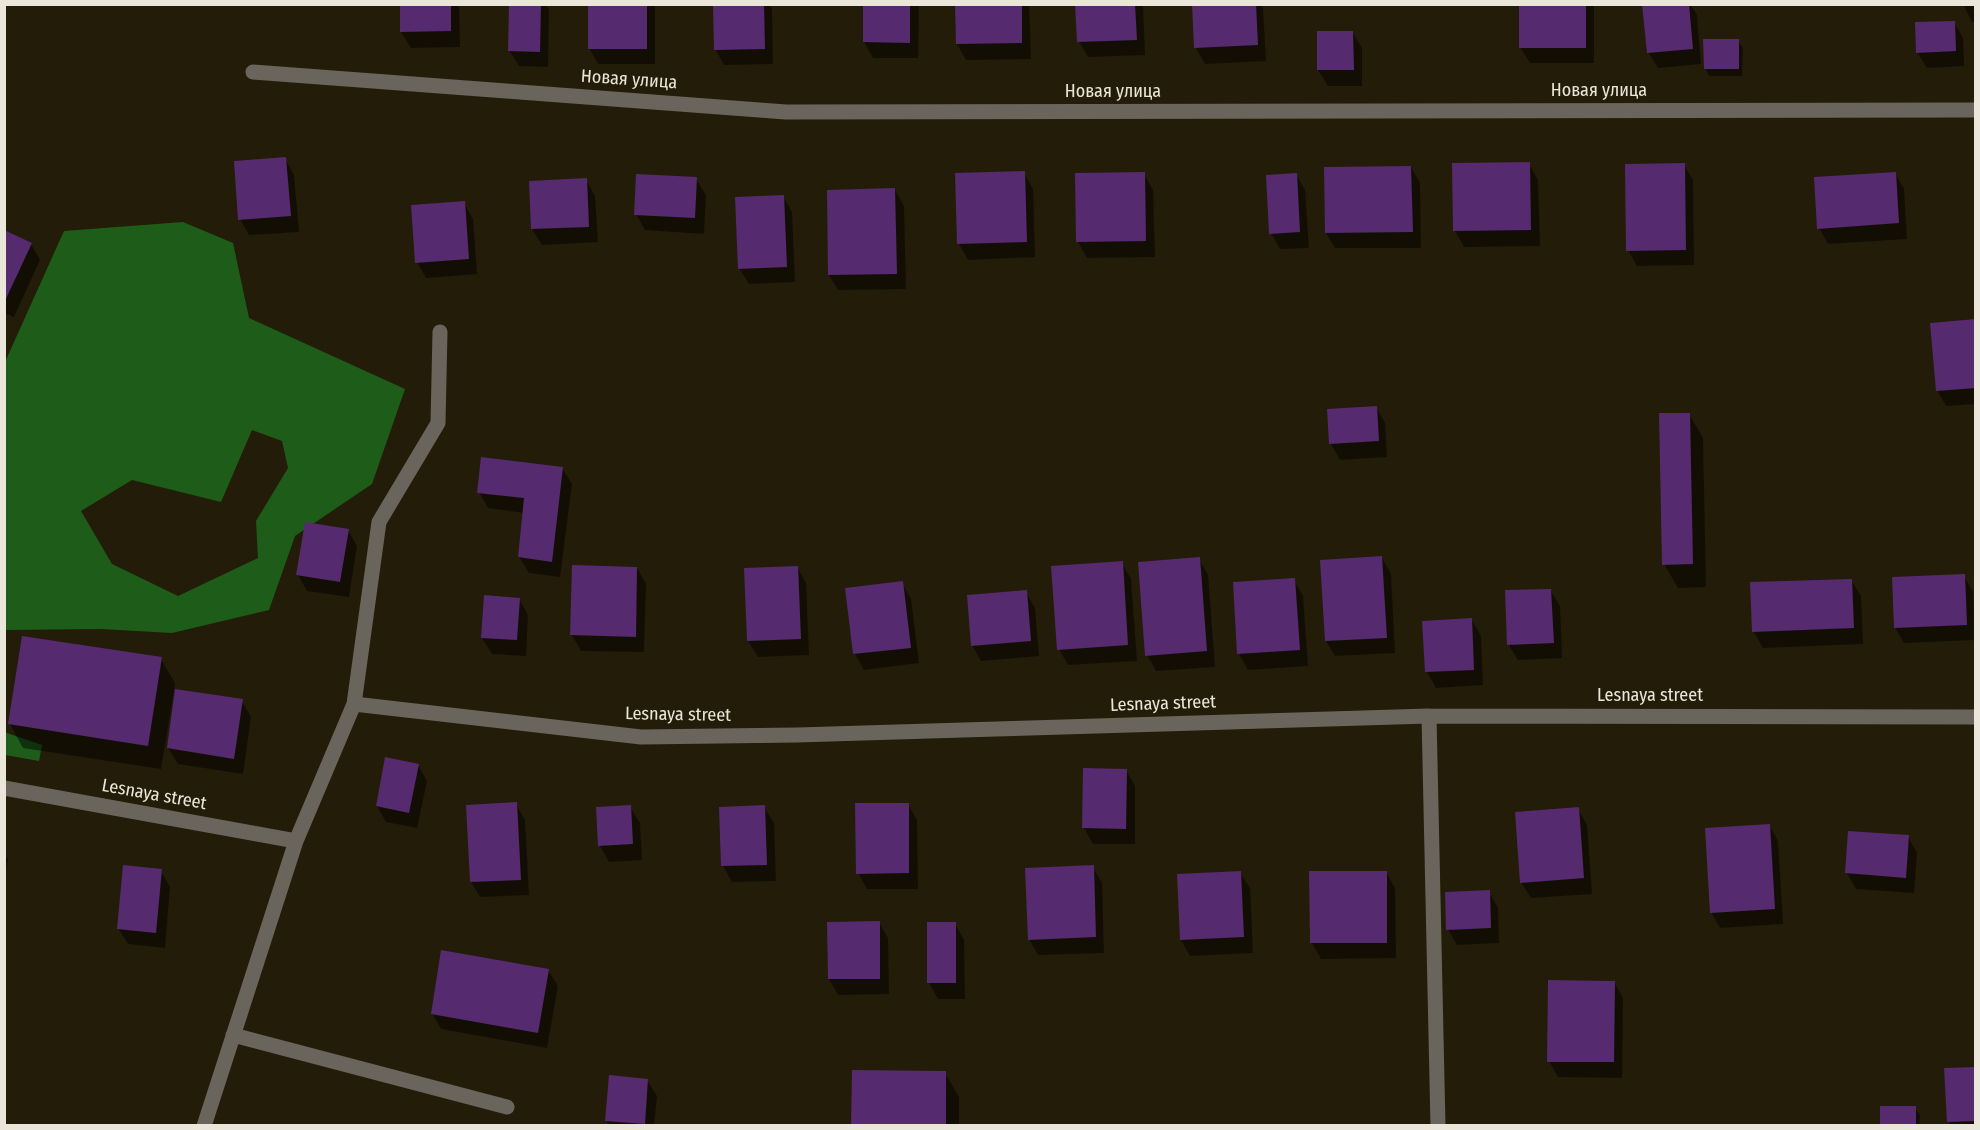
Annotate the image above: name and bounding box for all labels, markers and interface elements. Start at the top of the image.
street label: Новая улица [580,66,678,94]
street label: Новая улица [1551,80,1647,102]
street label: Новая улица [1065,81,1161,103]
street label: Lesnaya street [1597,685,1703,707]
street label: Lesnaya street [1110,691,1216,717]
street label: Lesnaya street [625,703,731,727]
street label: Lesnaya street [100,775,208,815]

